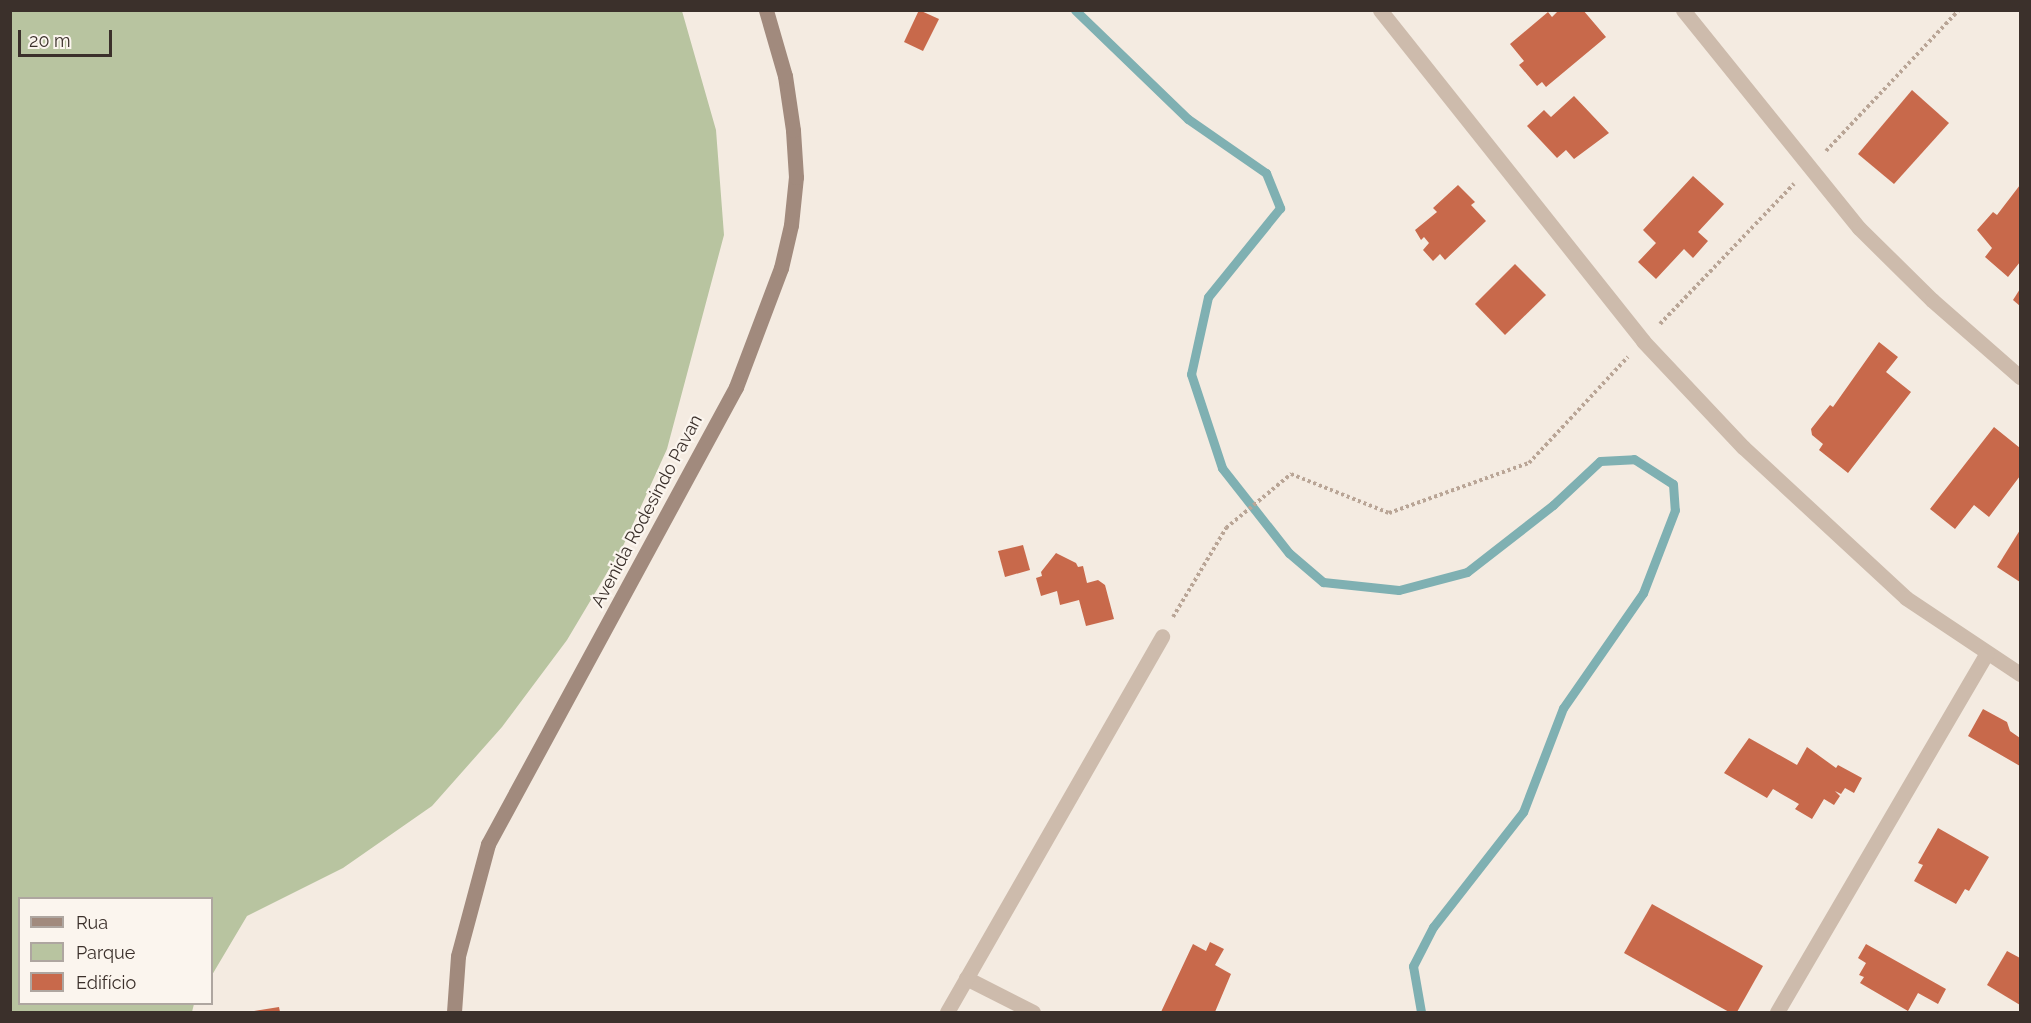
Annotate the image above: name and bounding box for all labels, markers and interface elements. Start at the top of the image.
scale bar [21,18,116,56]
text: 20 m [29,30,71,51]
street label: Avenida Rodesindo Pavan [587,411,707,611]
legend [18,897,213,1005]
text: Rua [76,912,108,933]
text: Parque [76,942,135,963]
text: Edifício [76,972,136,993]

